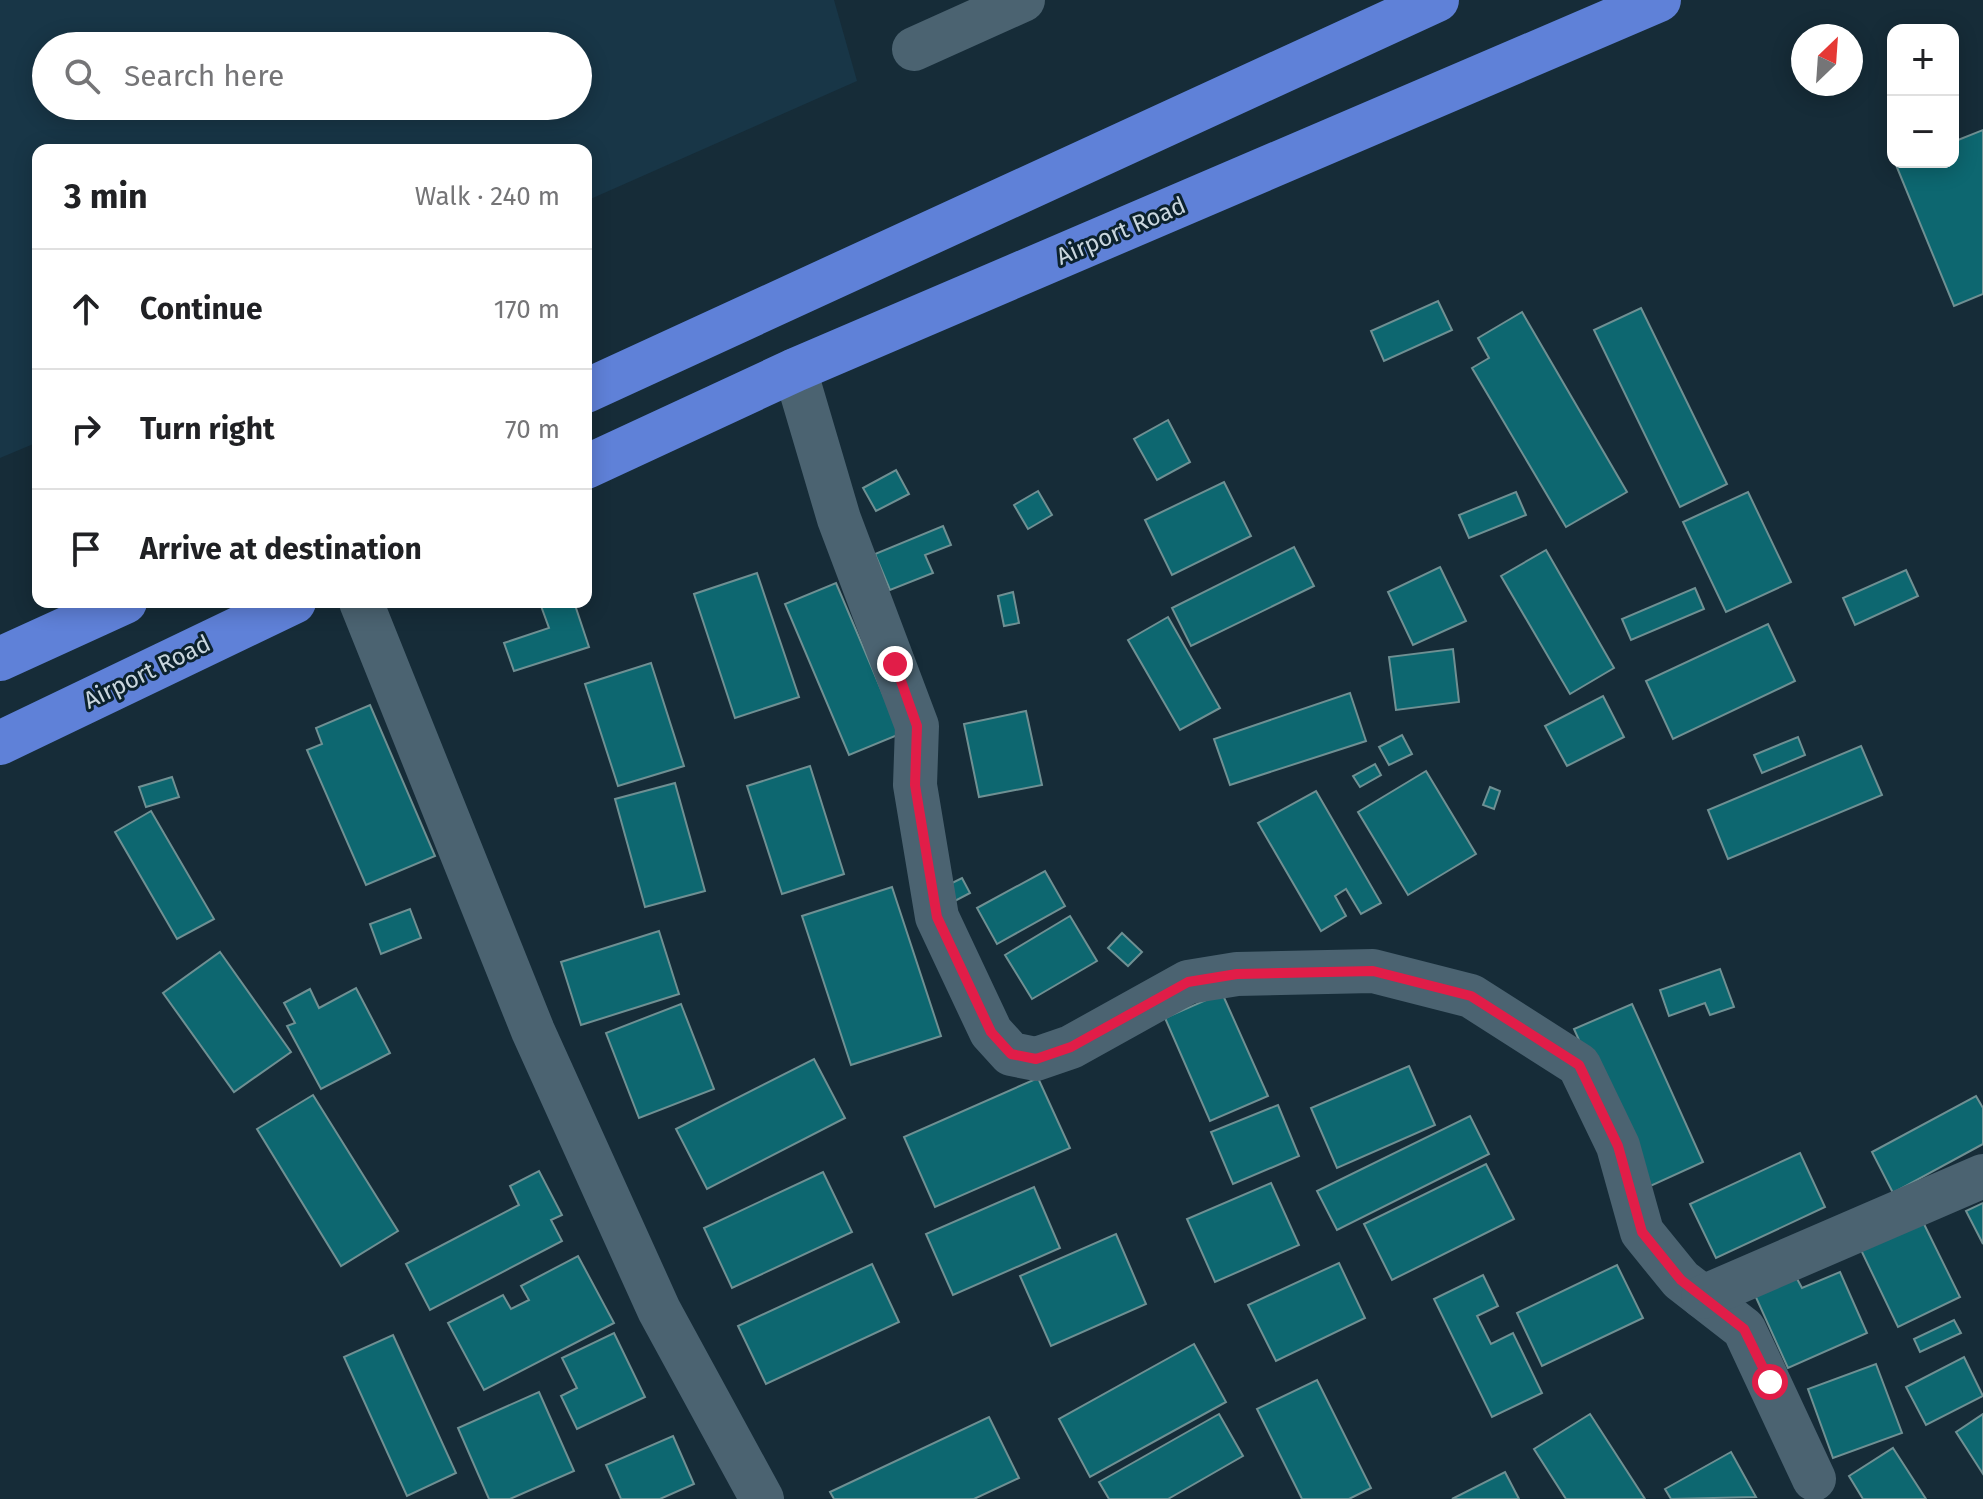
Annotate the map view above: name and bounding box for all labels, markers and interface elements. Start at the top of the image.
north arrow [1791,24,1863,96]
map controls [1887,24,1959,168]
button: + [1887,24,1959,96]
search box [32,32,592,120]
icon: search [60,54,104,98]
text: Search here [124,58,284,94]
button: − [1887,96,1959,168]
text: 3 min [64,176,148,217]
text: Walk · 240 m [415,181,560,212]
street label: Airport Road [1052,191,1190,271]
icon: ahead [64,287,108,331]
text: Continue [140,291,263,327]
text: 170 m [494,294,560,325]
icon: right [64,407,108,451]
text: Turn right [140,411,275,447]
text: 70 m [505,414,560,445]
icon: arrive [64,527,108,571]
text: Arrive at destination [140,531,422,567]
street label: Airport Road [79,629,215,715]
route end [877,646,913,682]
route start [1752,1364,1788,1400]

